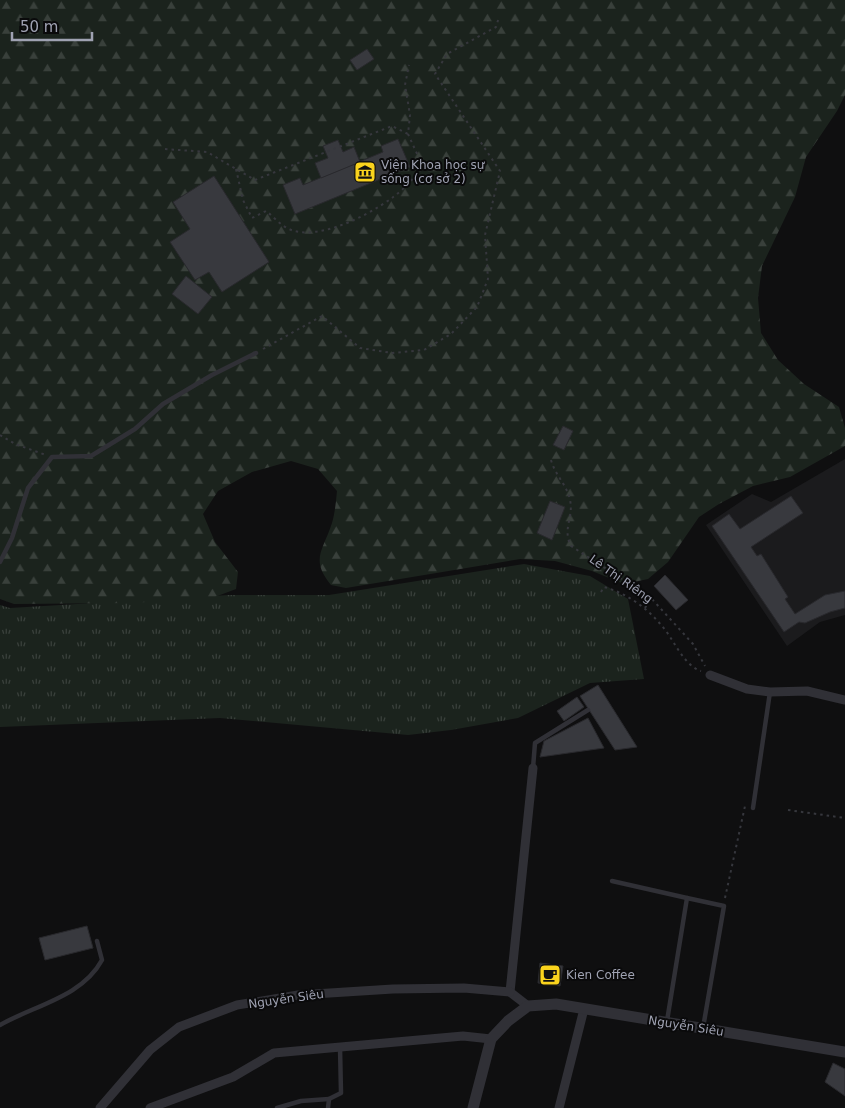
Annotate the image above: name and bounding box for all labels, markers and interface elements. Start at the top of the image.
scale bar [12,10,92,42]
text: 50 m [20,18,58,36]
place label: Viện Khoa học sự sống (cơ sở 2) [381,158,486,186]
museum icon: Viện Khoa học sự sống (cơ sở 2) [353,160,377,184]
street label: Lê Thị Riêng [587,552,655,606]
cafe icon: Kien Coffee [538,963,562,987]
place label: Kien Coffee [566,968,635,982]
street label: Nguyễn Siêu [247,987,325,1011]
street label: Nguyễn Siêu [647,1013,725,1039]

